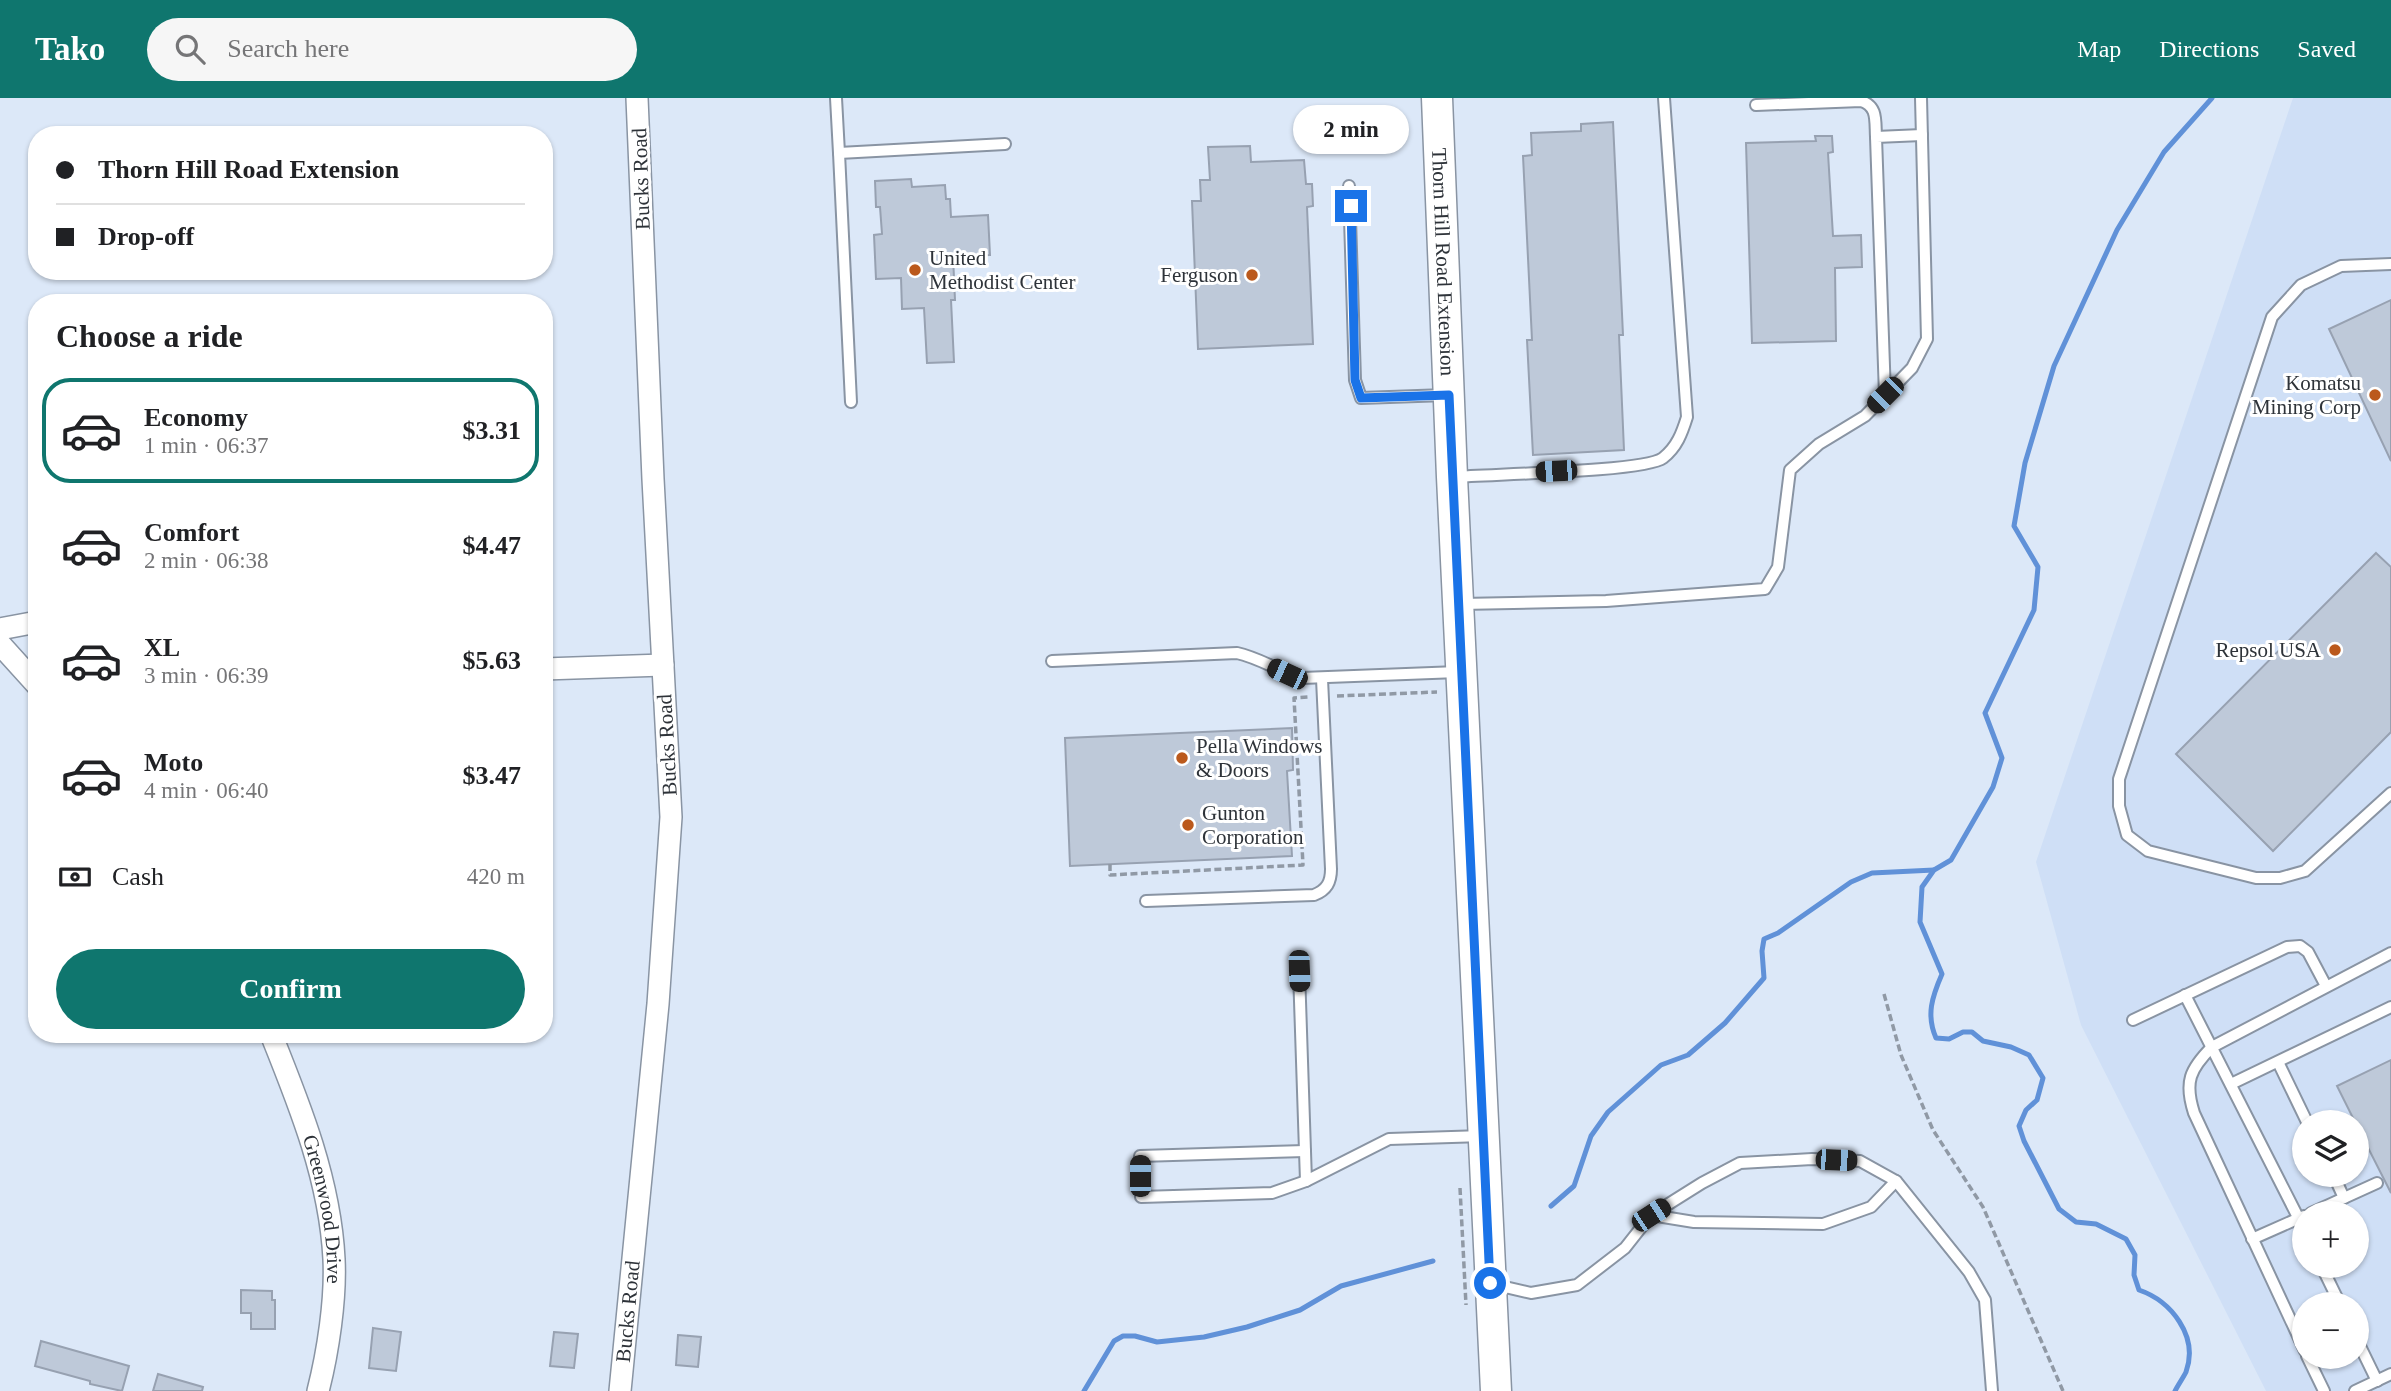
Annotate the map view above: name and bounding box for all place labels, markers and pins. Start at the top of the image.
place label: United Methodist Center [929,246,1075,294]
marker: United Methodist Center [907,262,923,278]
place label: Ferguson [1160,263,1238,287]
marker: Ferguson [1244,267,1260,283]
place label: Komatsu Mining Corp [2252,371,2361,419]
marker: Komatsu Mining Corp [2367,387,2383,403]
place label: Repsol USA [2215,638,2322,662]
marker: Repsol USA [2327,642,2343,658]
place label: Pella Windows & Doors [1196,734,1323,782]
marker: Pella Windows & Doors [1174,750,1190,766]
place label: Gunton Corporation [1202,801,1304,849]
marker: Gunton Corporation [1180,817,1196,833]

